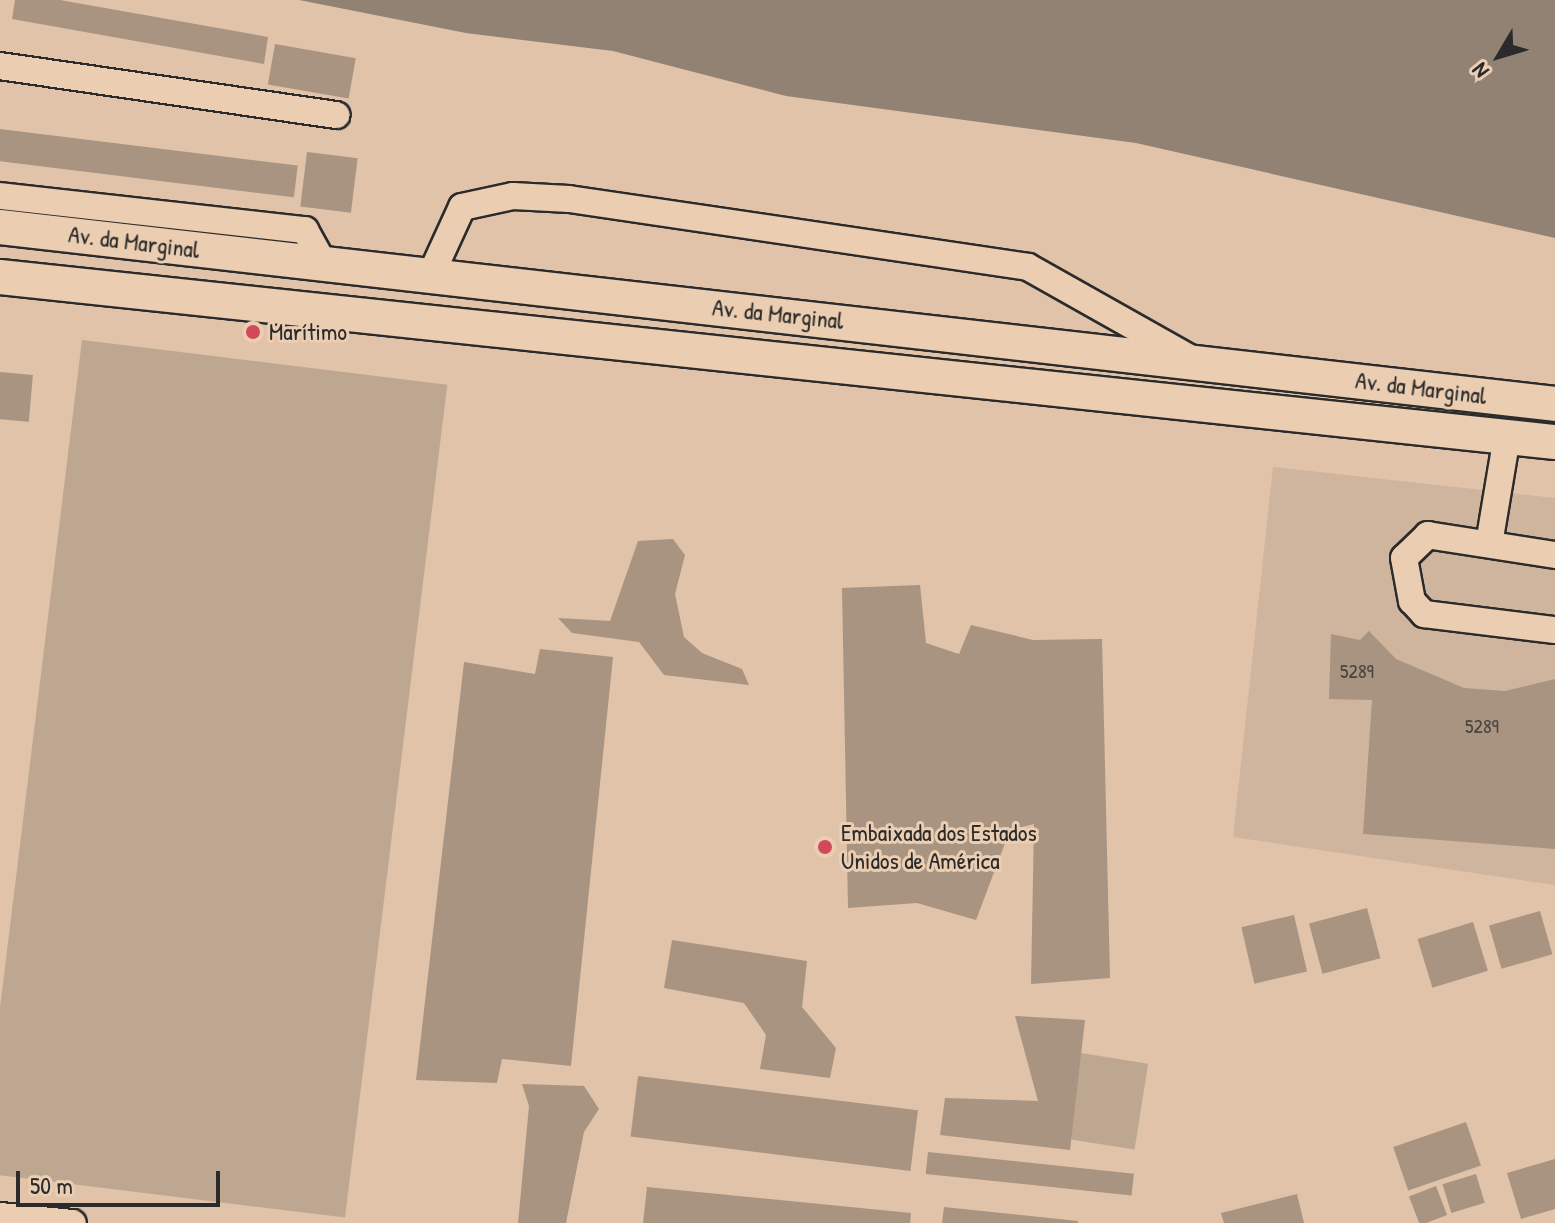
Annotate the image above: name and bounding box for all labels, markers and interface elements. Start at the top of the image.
north arrow [1459,16,1539,96]
text: N [1465,57,1496,85]
street label: Av. da Marginal [67,220,201,264]
street label: Av. da Marginal [711,293,845,335]
place label: Marítimo [269,318,347,346]
marker: Marítimo [244,323,262,341]
street label: Av. da Marginal [1354,366,1488,410]
house number: 5289 [1340,658,1374,682]
house number: 5289 [1465,713,1499,737]
place label: Embaixada dos Estados Unidos de América [841,819,1037,875]
marker: Embaixada dos Estados Unidos de América [816,838,834,856]
scale bar [20,1155,224,1205]
text: 50 m [30,1169,73,1201]

